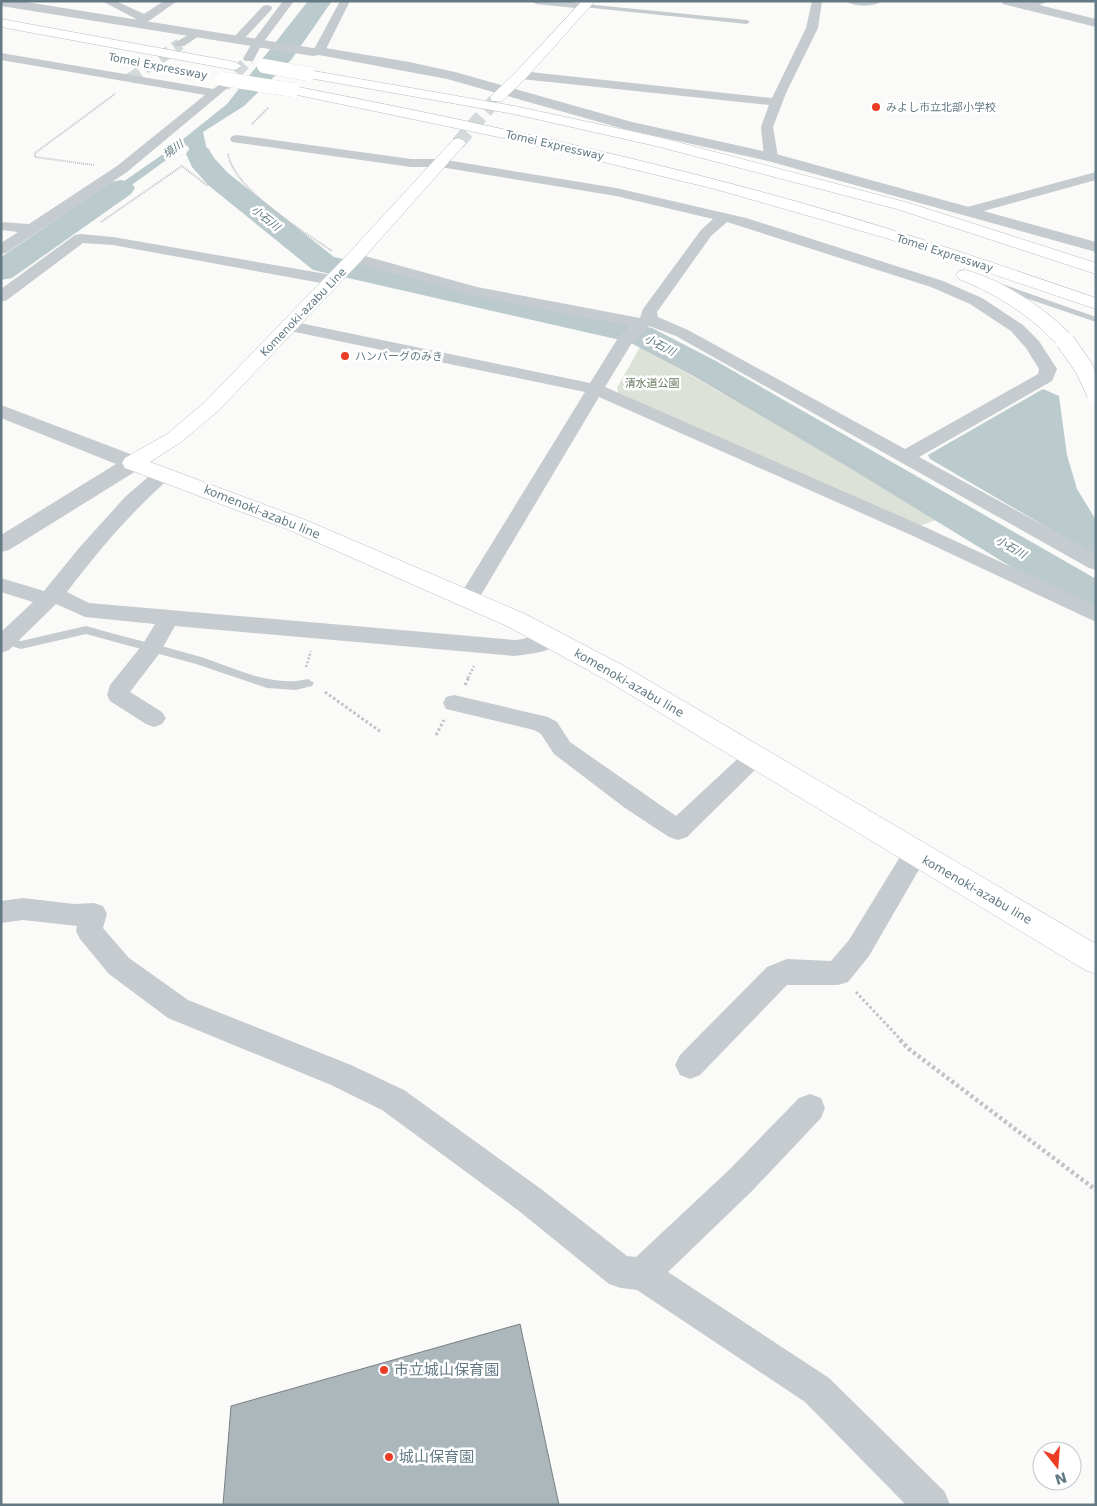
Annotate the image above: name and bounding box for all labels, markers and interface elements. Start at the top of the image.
street label: Tomei Expressway [106,50,209,83]
marker: みよし市立北部小学校 [870,101,882,113]
place label: みよし市立北部小学校 [886,101,996,114]
street label: Tomei Expressway [503,128,606,163]
water label: 境川 [161,137,187,161]
water label: 小石川 [249,203,283,234]
street label: Tomei Expressway [894,231,995,275]
street label: Komenoki-azabu Line [258,265,349,359]
water label: 小石川 [642,332,678,359]
marker: ハンバーグのみき [339,350,351,362]
place label: ハンバーグのみき [355,350,443,363]
park label: 清水道公園 [625,377,680,390]
street label: komenoki-azabu line [202,482,322,542]
water label: 小石川 [993,534,1029,562]
street label: komenoki-azabu line [572,646,686,720]
street label: komenoki-azabu line [920,853,1034,927]
place label: 市立城山保育園 [394,1361,499,1379]
marker: 市立城山保育園 [378,1364,390,1376]
north arrow [1032,1441,1082,1491]
place label: 城山保育園 [399,1448,474,1466]
marker: 城山保育園 [383,1451,395,1463]
text: N [1053,1469,1069,1488]

